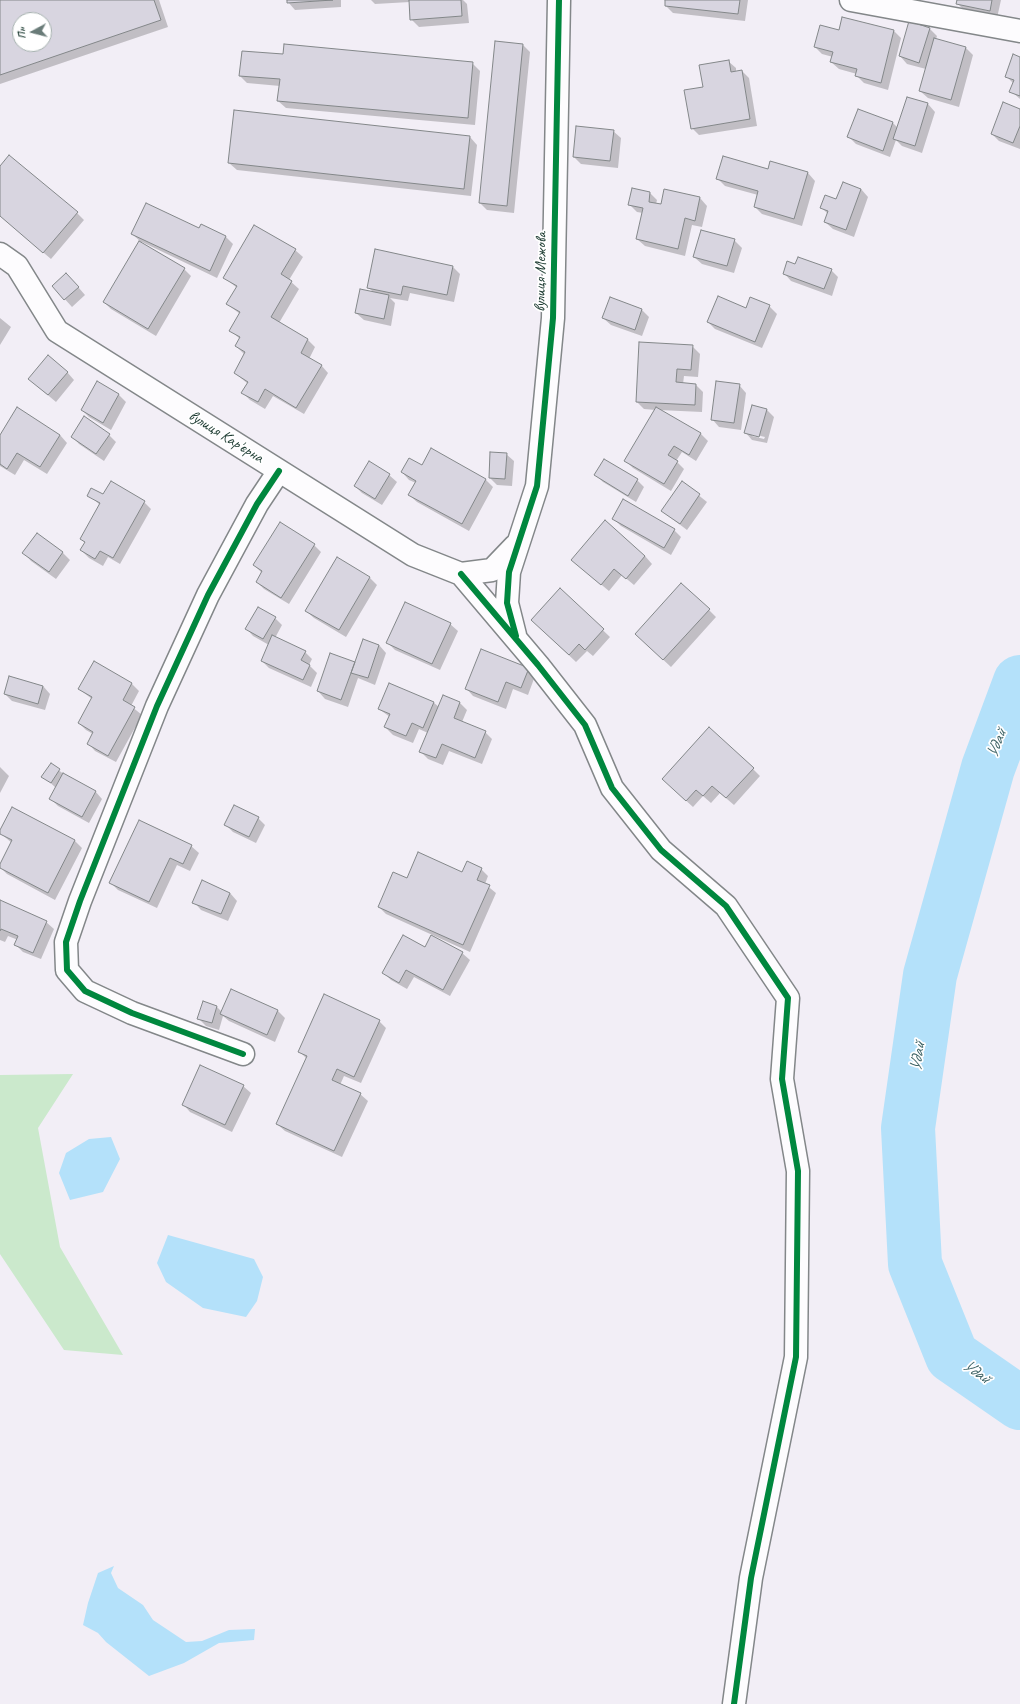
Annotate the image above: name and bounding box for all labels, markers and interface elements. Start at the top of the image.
north arrow [12,12,52,52]
text: Пн [13,27,29,40]
street label: вулиця Межова [531,232,551,312]
street label: вулиця Кар'єрна [185,406,267,468]
water label: Удай [982,727,1012,761]
water label: Удай [906,1041,930,1073]
water label: Удай [958,1355,994,1389]

